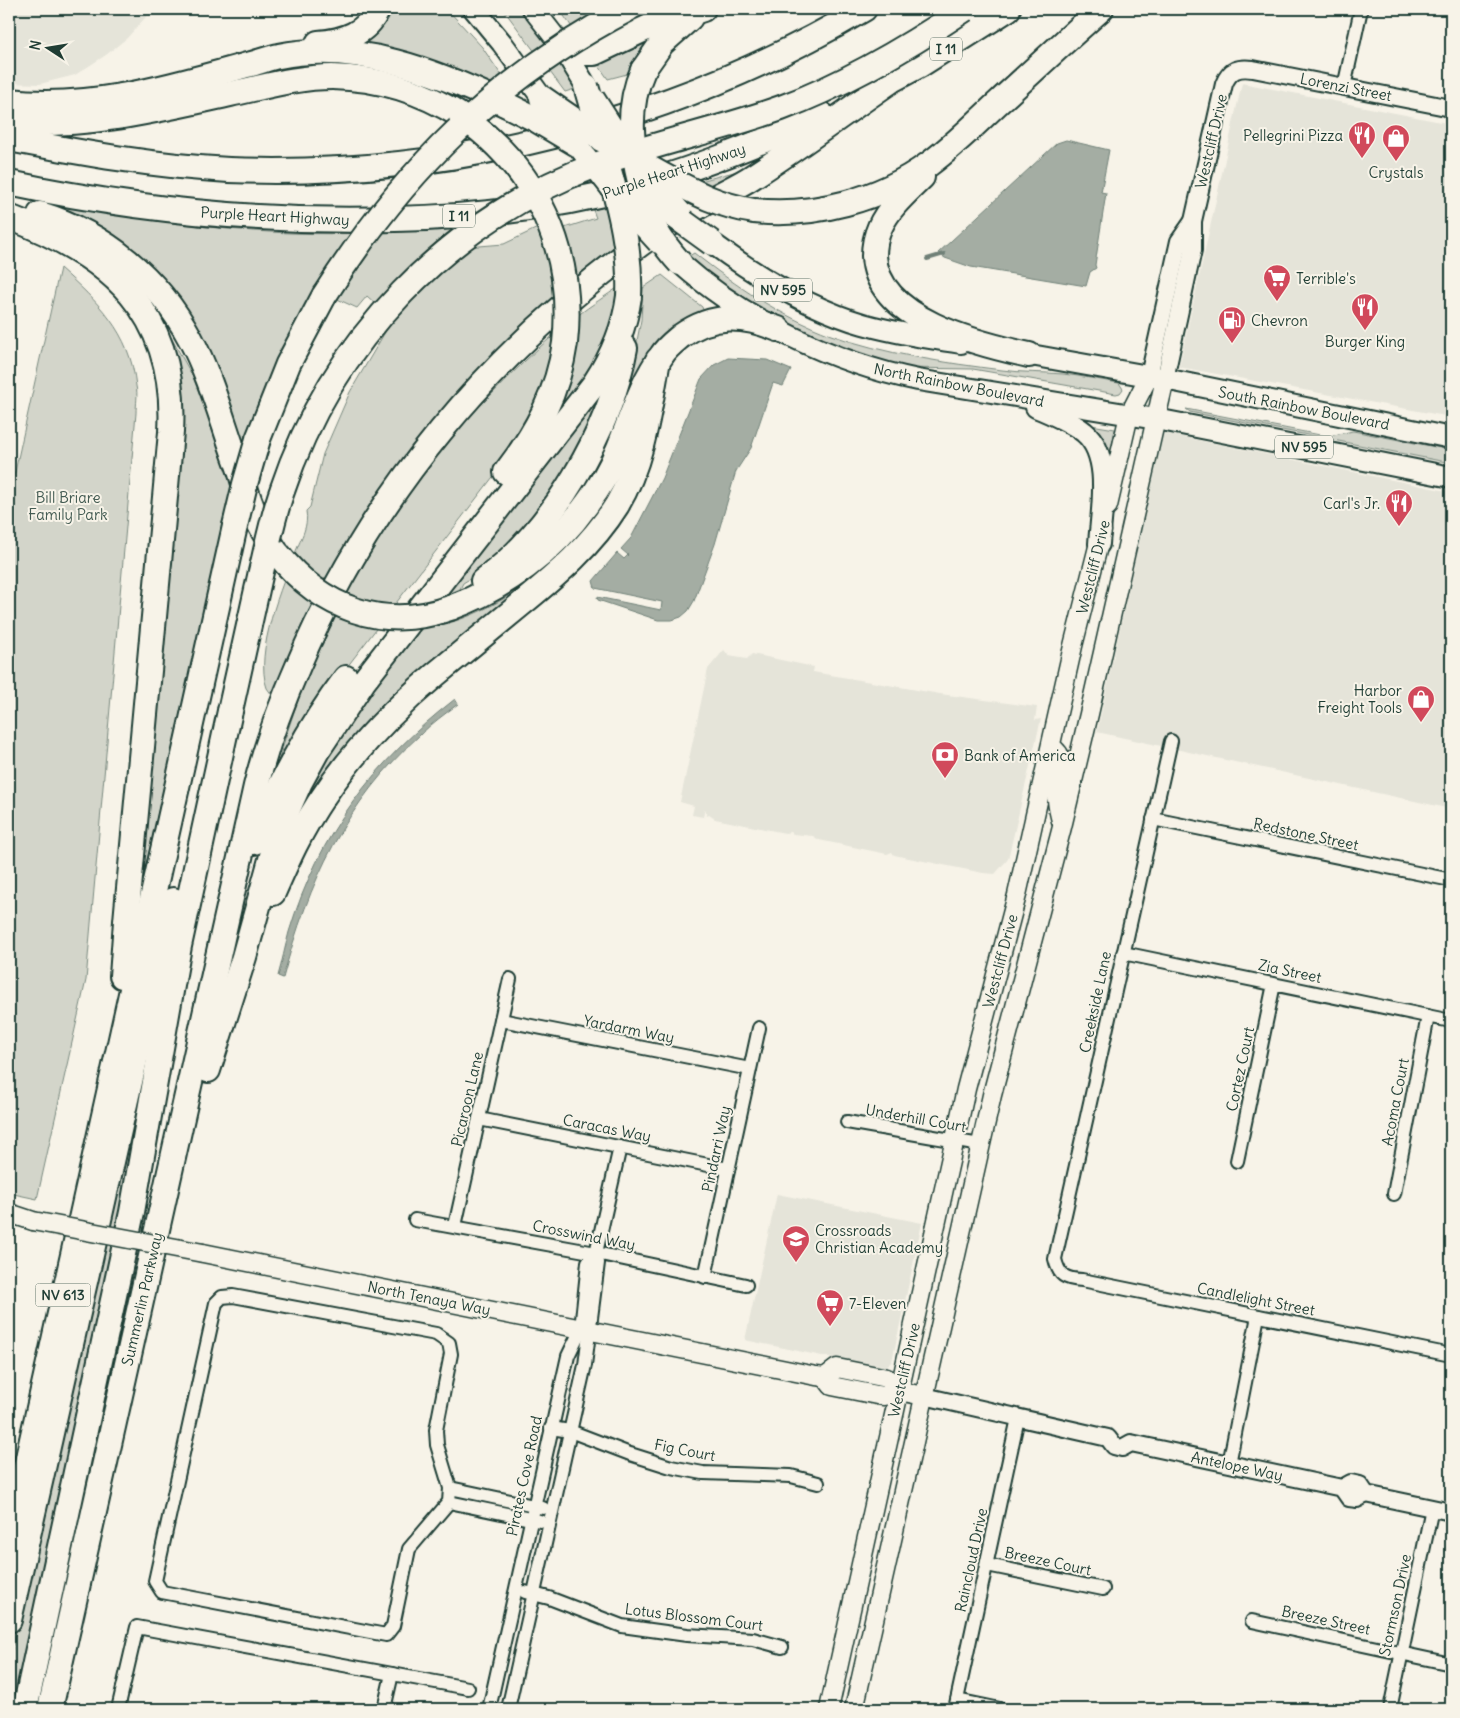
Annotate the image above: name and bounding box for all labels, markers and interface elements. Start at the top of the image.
north arrow [22,22,72,72]
road number: I 11 [930,38,962,61]
text: N [25,39,45,52]
street label: Lorenzi Street [1299,69,1393,105]
street label: Westcliff Drive [1191,92,1231,190]
restaurant icon: Pellegrini Pizza [1347,120,1377,159]
shop icon: Crystals [1381,123,1411,162]
place label: Pellegrini Pizza [1243,126,1343,145]
street label: Purple Heart Highway [600,139,748,203]
place label: Crystals [1368,163,1424,182]
street label: Purple Heart Highway [200,203,350,229]
road number: I 11 [443,205,475,228]
supermarket icon: Terrible's [1262,263,1292,302]
place label: Terrible's [1296,269,1356,288]
road number: NV 595 [754,278,812,302]
restaurant icon: Burger King [1350,292,1380,331]
fuel station icon: Chevron [1217,305,1247,344]
place label: Chevron [1251,311,1308,330]
place label: Burger King [1325,332,1405,351]
street label: North Rainbow Boulevard [872,359,1046,411]
street label: South Rainbow Boulevard [1217,382,1391,434]
road number: NV 595 [1275,436,1333,458]
park label: Bill Briare Family Park [28,488,108,524]
restaurant icon: Carl's Jr. [1384,488,1414,527]
place label: Carl's Jr. [1323,494,1380,513]
street label: Westcliff Drive [1072,518,1114,616]
place label: Harbor Freight Tools [1318,681,1402,717]
shop icon: Harbor Freight Tools [1406,684,1436,723]
bank icon: Bank of America [930,740,960,779]
place label: Bank of America [964,746,1076,765]
street label: Redstone Street [1252,814,1360,854]
street label: Westcliff Drive [978,912,1022,1010]
street label: Creekside Lane [1075,950,1115,1054]
street label: Zia Street [1257,955,1323,987]
street label: Yardarm Way [582,1011,676,1047]
street label: Cortez Court [1222,1025,1258,1113]
street label: Picaroon Lane [447,1050,487,1148]
street label: Acoma Court [1377,1057,1413,1147]
street label: Underhill Court [864,1100,968,1136]
street label: Pindarri Way [698,1104,734,1194]
street label: Caracas Way [561,1110,653,1146]
street label: Crosswind Way [531,1216,637,1254]
place label: Crossroads Christian Academy [815,1221,943,1257]
school or university icon: Crossroads Christian Academy [781,1224,811,1263]
street label: Summerlin Parkway [117,1230,167,1368]
street label: North Tenaya Way [366,1277,492,1319]
street label: Candlelight Street [1196,1278,1316,1320]
road number: NV 613 [36,1284,90,1306]
supermarket icon: 7-Eleven [815,1288,845,1327]
place label: 7-Eleven [849,1294,907,1313]
street label: Westcliff Drive [884,1321,924,1419]
street label: Pirates Cove Road [502,1414,546,1538]
street label: Fig Court [653,1435,717,1465]
street label: Antelope Way [1189,1447,1285,1485]
street label: Raincloud Drive [951,1506,991,1614]
street label: Breeze Court [1003,1543,1093,1579]
street label: Stormson Drive [1375,1552,1415,1658]
street label: Lotus Blossom Court [624,1599,764,1635]
street label: Breeze Street [1280,1601,1372,1639]

